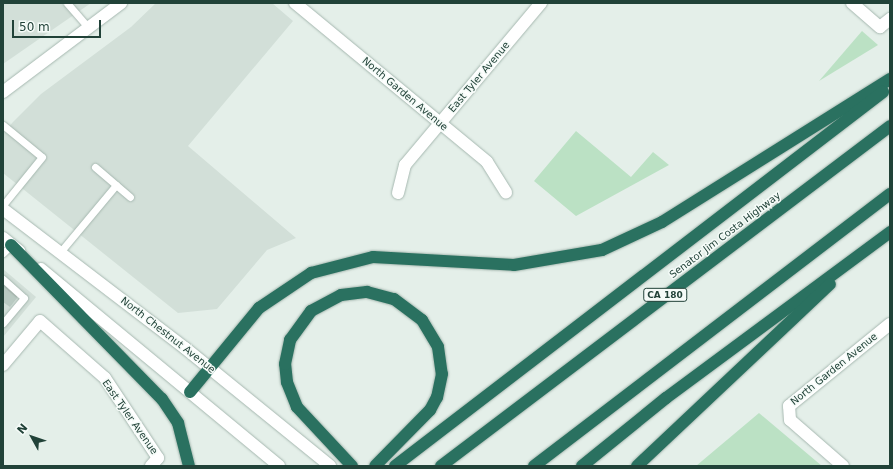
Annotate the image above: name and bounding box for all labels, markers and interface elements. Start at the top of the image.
scale bar [14,12,103,38]
text: 50 m [19,20,50,34]
street label: East Tyler Avenue [446,39,512,115]
street label: North Garden Avenue [360,55,450,133]
street label: Senator Jim Costa Highway [667,189,783,281]
road number: CA 180 [643,288,687,302]
street label: North Chestnut Avenue [118,294,218,376]
street label: North Garden Avenue [788,330,880,408]
street label: East Tyler Avenue [100,377,160,457]
north arrow [12,417,52,457]
text: N [14,421,30,437]

